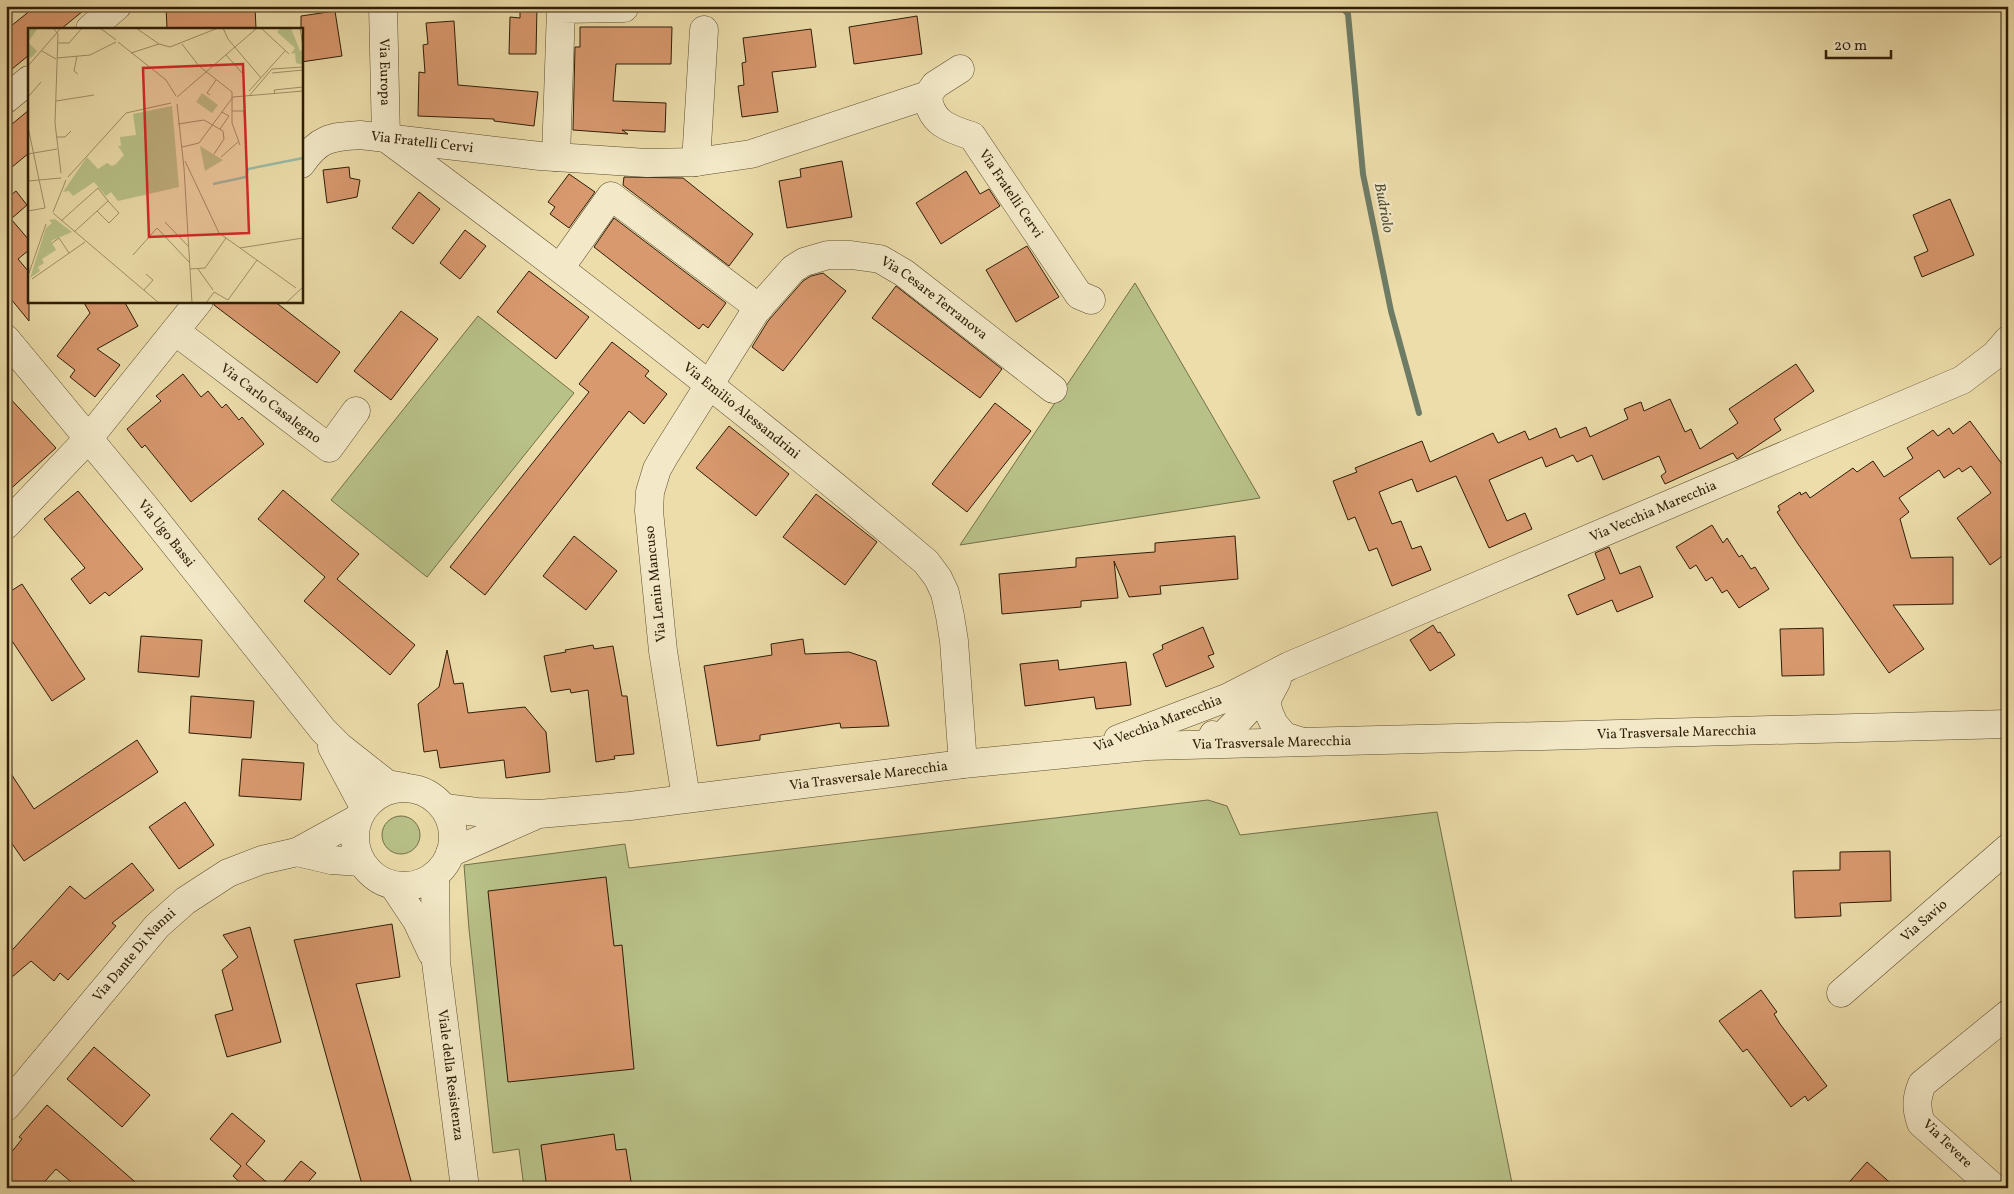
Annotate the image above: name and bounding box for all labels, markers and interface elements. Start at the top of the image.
inset map [28,28,302,302]
scale bar [1826,28,1892,60]
text: 20 m [1834,36,1867,57]
street label: Via Europa [374,38,395,106]
street label: Via Fratelli Cervi [370,127,475,158]
street label: Via Fratelli Cervi [974,146,1048,242]
water label: Budriolo [1368,181,1398,235]
street label: Via Cesare Terranova [877,252,992,344]
street label: Via Emilio Alessandrini [679,358,804,463]
street label: Via Carlo Casalegno [216,359,325,448]
street label: Via Vecchia Marecchia [1587,476,1720,547]
street label: Via Ugo Bassi [133,496,199,571]
street label: Via Lenin Mancuso [640,525,672,643]
street label: Via Vecchia Marecchia [1091,691,1225,757]
street label: Via Trasversale Marecchia [1597,721,1757,744]
street label: Via Trasversale Marecchia [1192,731,1352,754]
street label: Via Trasversale Marecchia [788,757,949,795]
street label: Via Savio [1897,895,1952,947]
street label: Via Dante Di Nanni [88,904,180,1006]
street label: Viale della Resistenza [433,1008,468,1142]
street label: Via Tevere [1918,1115,1976,1173]

